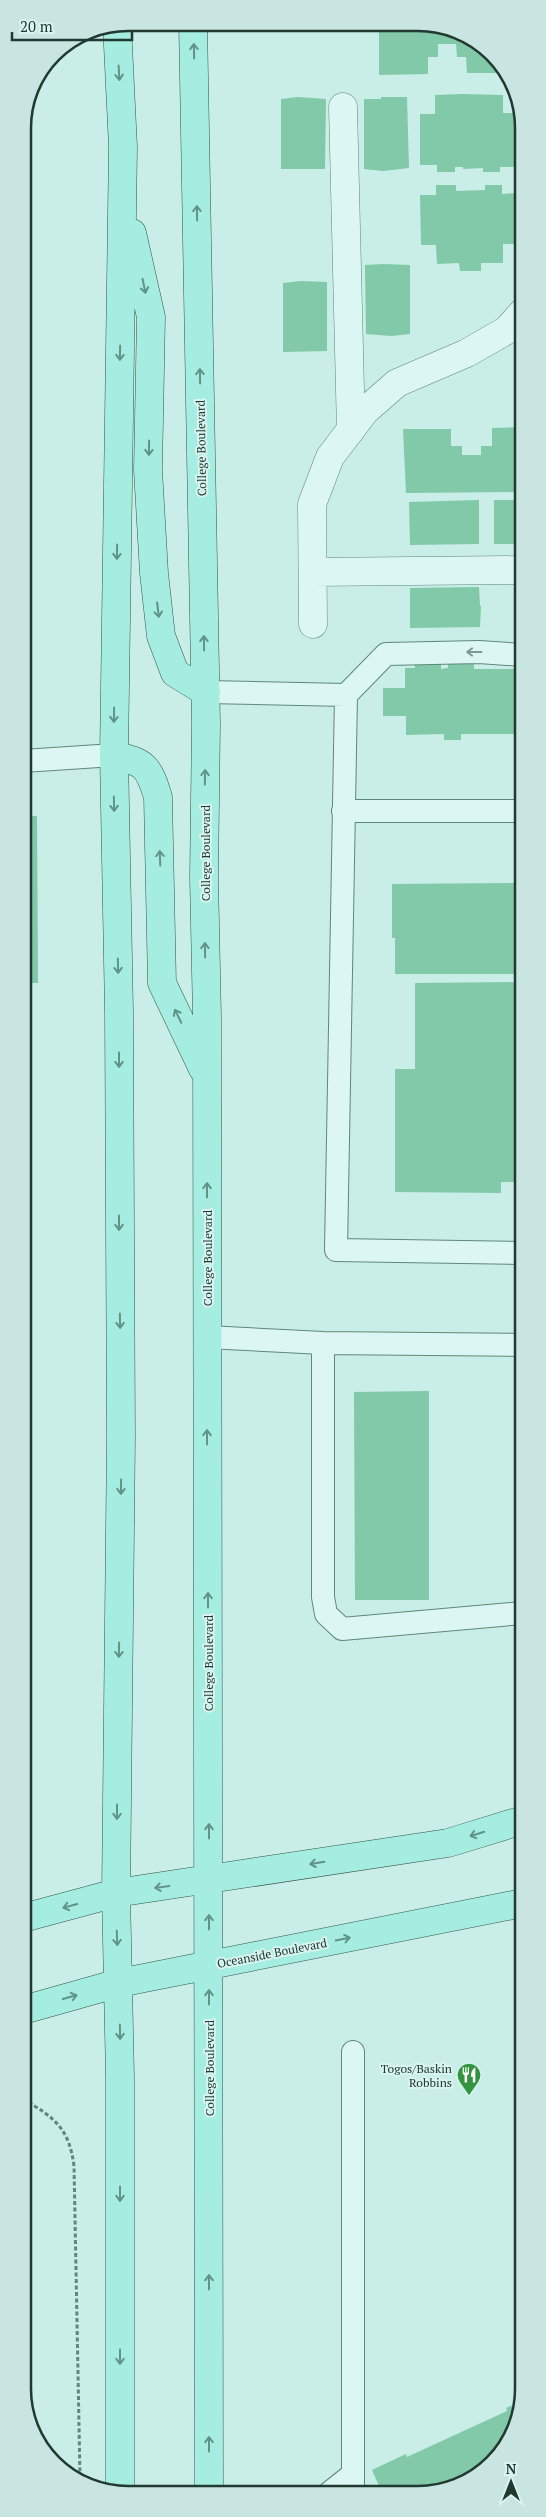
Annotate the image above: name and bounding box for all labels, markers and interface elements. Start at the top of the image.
scale bar [12,10,132,42]
text: 20 m [20,16,53,36]
one-way arrow [189,43,199,59]
one-way arrow [114,65,124,81]
one-way arrow [192,205,202,222]
one-way arrow [140,278,149,294]
one-way arrow [115,344,125,361]
one-way arrow [195,368,205,384]
street label: College Boulevard [193,399,209,496]
one-way arrow [144,440,153,456]
one-way arrow [112,544,122,560]
one-way arrow [153,602,163,618]
one-way arrow [200,635,209,651]
one-way arrow [466,647,482,657]
one-way arrow [109,706,119,723]
one-way arrow [200,769,210,785]
one-way arrow [110,796,119,812]
street label: College Boulevard [198,804,213,901]
one-way arrow [155,850,165,866]
one-way arrow [200,943,210,959]
one-way arrow [113,958,123,974]
one-way arrow [173,1009,182,1024]
one-way arrow [114,1052,124,1068]
one-way arrow [202,1182,212,1198]
street label: College Boulevard [200,1209,215,1306]
one-way arrow [115,1214,124,1230]
one-way arrow [115,1312,125,1329]
one-way arrow [202,1429,212,1446]
one-way arrow [116,1478,126,1495]
one-way arrow [203,1592,213,1608]
street label: College Boulevard [201,1614,216,1711]
one-way arrow [114,1641,124,1657]
one-way arrow [112,1804,122,1820]
one-way arrow [204,1824,213,1840]
one-way arrow [469,1830,485,1840]
one-way arrow [309,1859,325,1869]
one-way arrow [155,1882,171,1892]
one-way arrow [62,1902,78,1911]
one-way arrow [204,1915,214,1931]
one-way arrow [113,1930,122,1946]
one-way arrow [335,1933,351,1943]
street label: Oceanside Boulevard [216,1935,329,1971]
one-way arrow [204,1989,214,2005]
one-way arrow [62,1992,78,2001]
street label: College Boulevard [202,2019,217,2116]
one-way arrow [115,2023,125,2039]
place label: Togos/Baskin Robbins [381,2061,452,2090]
restaurant icon: Togos/Baskin Robbins [456,2062,482,2096]
one-way arrow [115,2186,125,2202]
one-way arrow [204,2274,214,2290]
one-way arrow [115,2348,125,2364]
one-way arrow [204,2436,214,2452]
north arrow [486,2457,536,2507]
text: N [506,2459,517,2478]

